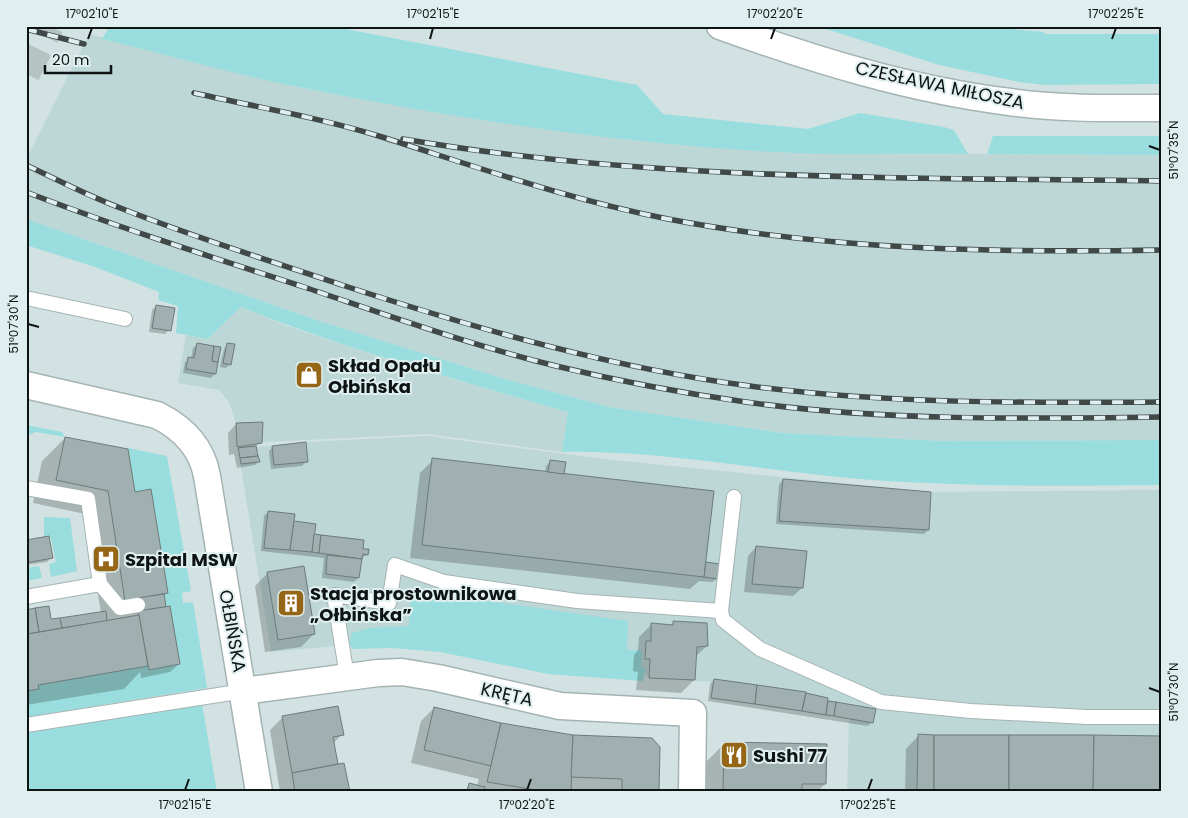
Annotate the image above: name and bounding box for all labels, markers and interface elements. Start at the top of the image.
text: 17°02'10"E [66,5,118,22]
text: 17°02'15"E [407,5,459,22]
text: 17°02'20"E [747,5,803,22]
text: 17°02'25"E [1088,5,1144,22]
scale bar [45,42,111,74]
text: 20 m [52,49,90,70]
street label: CZESŁAWA MIŁOSZA [853,55,1027,115]
text: 51°07'35"N [1165,121,1182,179]
text: 51°07'30"N [5,295,22,353]
place label: Skład Opału Ołbińska [328,353,441,399]
shop icon: Skład Opału Ołbińska [294,360,324,390]
hospital icon: Szpital MSW [91,544,121,574]
place label: Szpital MSW [125,547,238,572]
place label: Stacja prostownikowa „Ołbińska” [310,581,516,627]
street label: OŁBIŃSKA [213,588,253,674]
building icon: Stacja prostownikowa „Ołbińska” [276,588,306,618]
text: 51°07'30"N [1165,663,1182,721]
street label: KRĘTA [478,676,536,712]
restaurant icon: Sushi 77 [719,740,749,770]
place label: Sushi 77 [753,743,827,768]
text: 17°02'15"E [159,796,211,813]
text: 17°02'20"E [499,796,555,813]
text: 17°02'25"E [840,796,896,813]

